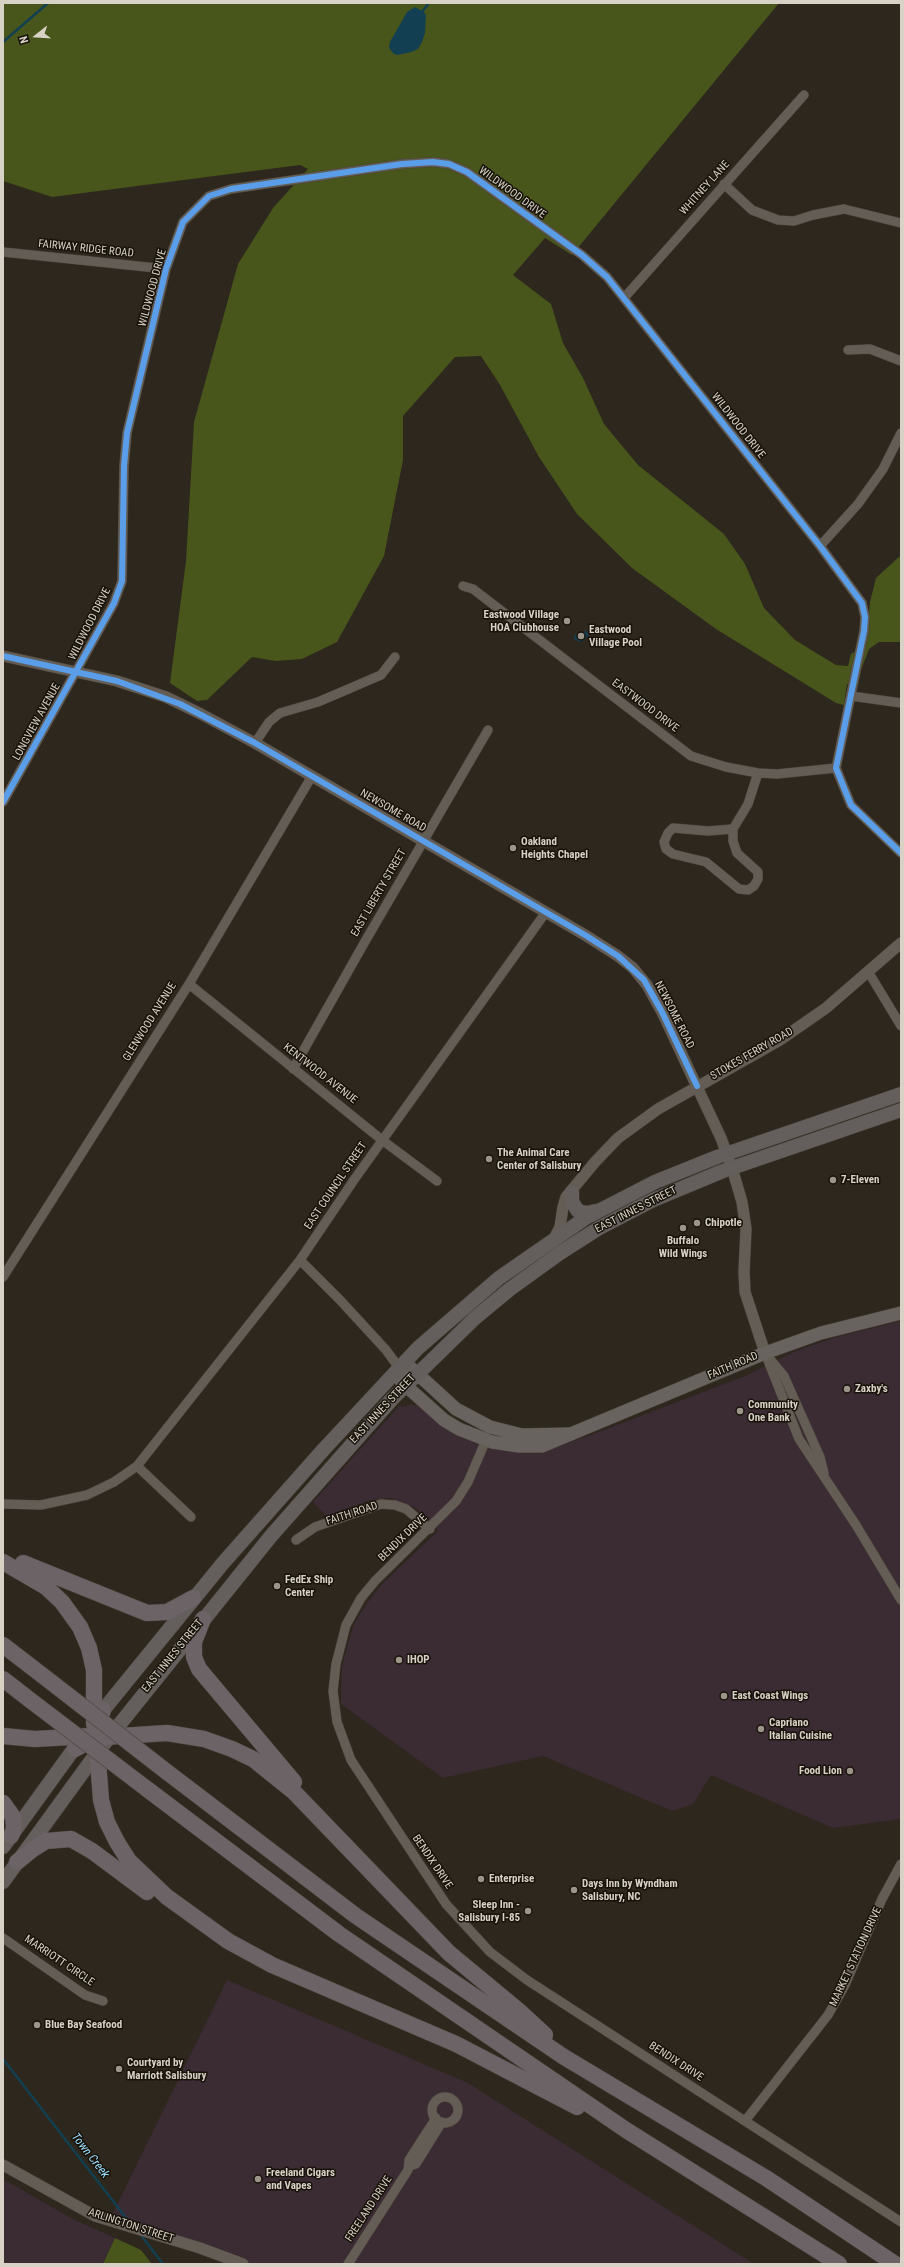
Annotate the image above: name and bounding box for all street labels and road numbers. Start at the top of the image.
street label: WHITNEY LANE [677,158,733,218]
street label: WILDWOOD DRIVE [476,164,548,222]
street label: FAIRWAY RIDGE ROAD [38,237,134,261]
street label: WILDWOOD DRIVE [136,248,170,328]
street label: WILDWOOD DRIVE [708,391,768,461]
street label: WILDWOOD DRIVE [66,586,114,662]
street label: EASTWOOD DRIVE [609,677,681,735]
street label: LONGVIEW AVENUE [10,681,64,763]
street label: NEWSOME ROAD [358,787,428,835]
street label: EAST LIBERTY STREET [349,847,409,939]
street label: NEWSOME ROAD [651,979,697,1051]
street label: GLENWOOD AVENUE [120,980,180,1064]
street label: STOKES FERRY ROAD [708,1025,796,1083]
street label: KENTWOOD AVENUE [280,1041,360,1107]
street label: EAST COUNCIL STREET [302,1140,370,1232]
street label: EAST INNES STREET [593,1184,679,1236]
street label: FAITH ROAD [706,1350,760,1382]
street label: EAST INNES STREET [348,1372,418,1446]
street label: FAITH ROAD [325,1499,379,1529]
street label: BENDIX DRIVE [376,1512,430,1564]
street label: EAST INNES STREET [140,1617,206,1695]
street label: BENDIX DRIVE [409,1832,455,1892]
street label: MARKET STATION DRIVE [827,1905,885,2009]
street label: MARRIOTT CIRCLE [22,1933,96,1989]
street label: BENDIX DRIVE [646,2039,706,2085]
street label: FREELAND DRIVE [343,2174,395,2244]
street label: ARLINGTON STREET [87,2206,175,2246]

